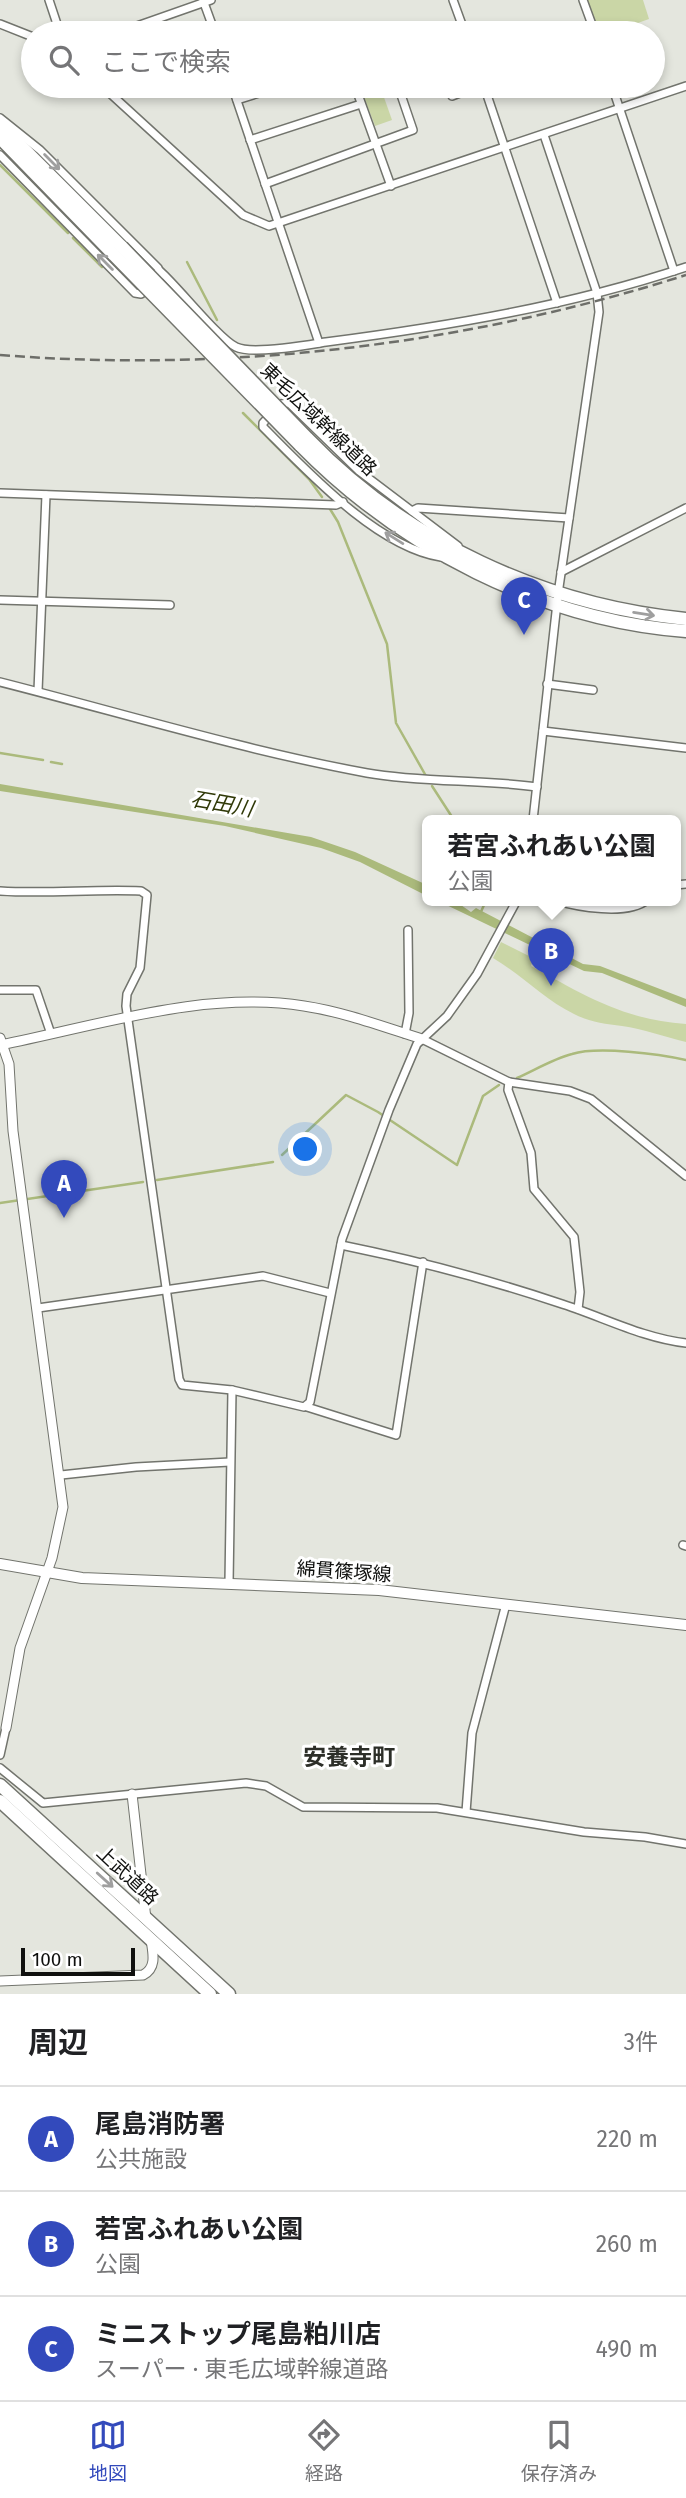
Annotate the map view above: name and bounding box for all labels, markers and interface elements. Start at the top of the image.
search box [21,21,665,98]
icon: search [45,41,83,79]
text: ここで検索 [101,47,231,78]
one-way arrow [44,153,61,170]
one-way arrow [96,254,113,271]
street label: 東毛広域幹線道路 [256,358,381,480]
one-way arrow [384,531,404,545]
pin: C [501,577,547,635]
one-way arrow [633,608,655,621]
water label: 石田川 [189,786,257,823]
popup [422,815,681,906]
text: 若宮ふれあい公園 [447,831,656,862]
text: 公園 [447,867,493,895]
pin: B [528,928,574,986]
your location [288,1132,322,1166]
pin: A [41,1160,87,1218]
street label: 綿貫篠塚線 [296,1557,392,1586]
district label: 安養寺町 [303,1743,395,1771]
street label: 上武道路 [92,1841,163,1910]
one-way arrow [96,1872,113,1889]
scale bar [21,1945,135,1977]
text: 100 m [32,1948,83,1971]
text: 周辺 [28,2025,88,2061]
text: 3件 [624,2028,658,2056]
text: 尾島消防署 [95,2109,225,2140]
text: A [44,2125,58,2153]
text: 220 m [597,2125,658,2153]
text: 公共施設 [95,2145,187,2173]
text: 若宮ふれあい公園 [95,2214,303,2245]
text: B [44,2230,58,2258]
text: 260 m [596,2230,658,2258]
text: 公園 [95,2250,141,2278]
text: ミニストップ尾島粕川店 [95,2319,381,2350]
text: C [44,2335,58,2363]
text: 490 m [596,2335,658,2363]
text: スーパー · 東毛広域幹線道路 [95,2355,388,2383]
tab: 地図 [89,2416,127,2485]
tab: 経路 [305,2416,343,2485]
tab: 保存済み [521,2416,597,2485]

